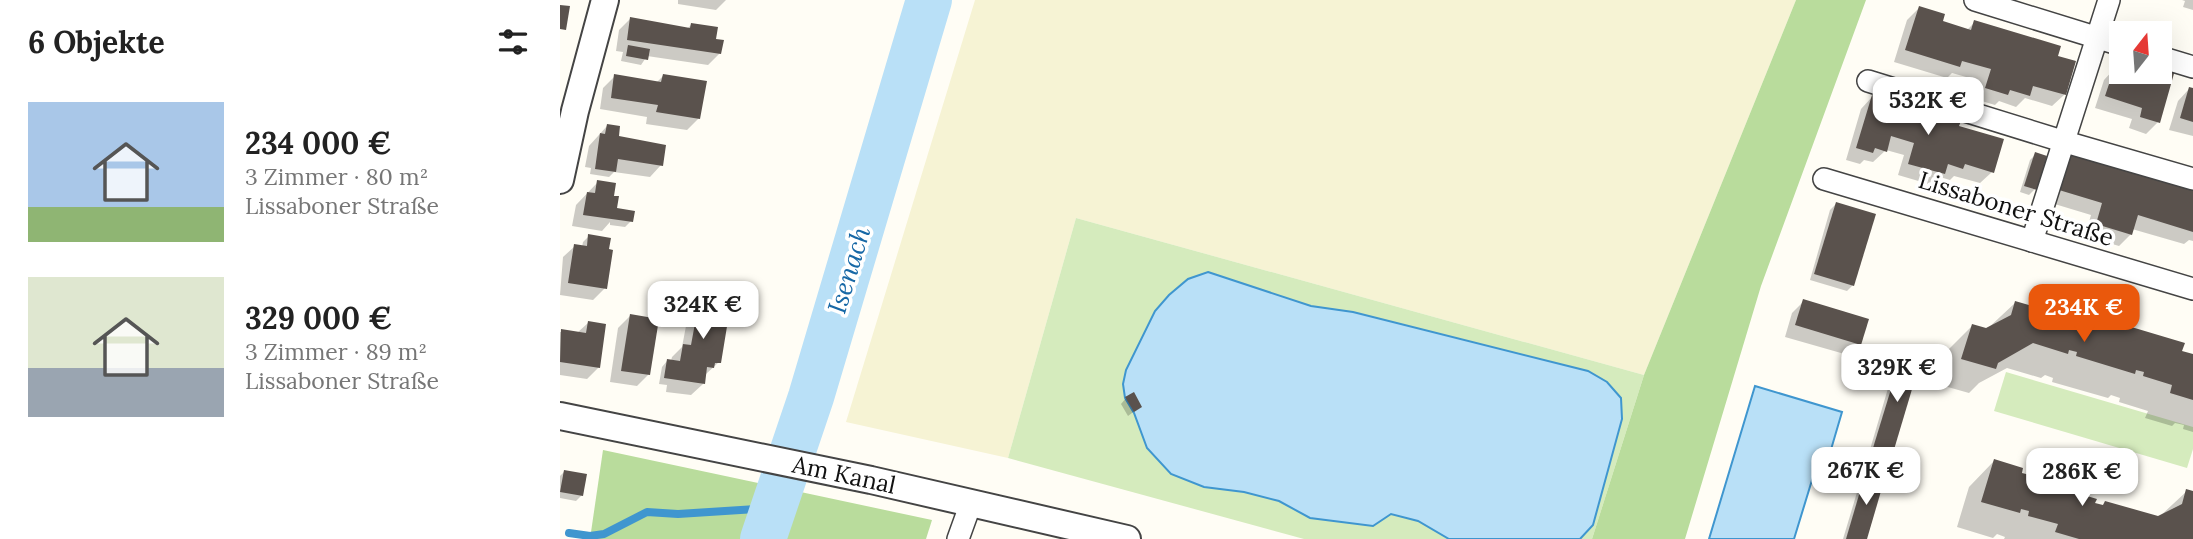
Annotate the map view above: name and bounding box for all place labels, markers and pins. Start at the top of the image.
pin: 532K € [1871,78,1985,137]
pin: 324K € [646,282,760,341]
pin: 234K € [2027,284,2141,344]
pin: 329K € [1840,344,1954,404]
pin: 267K € [1809,448,1923,507]
pin: 286K € [2025,448,2139,508]

